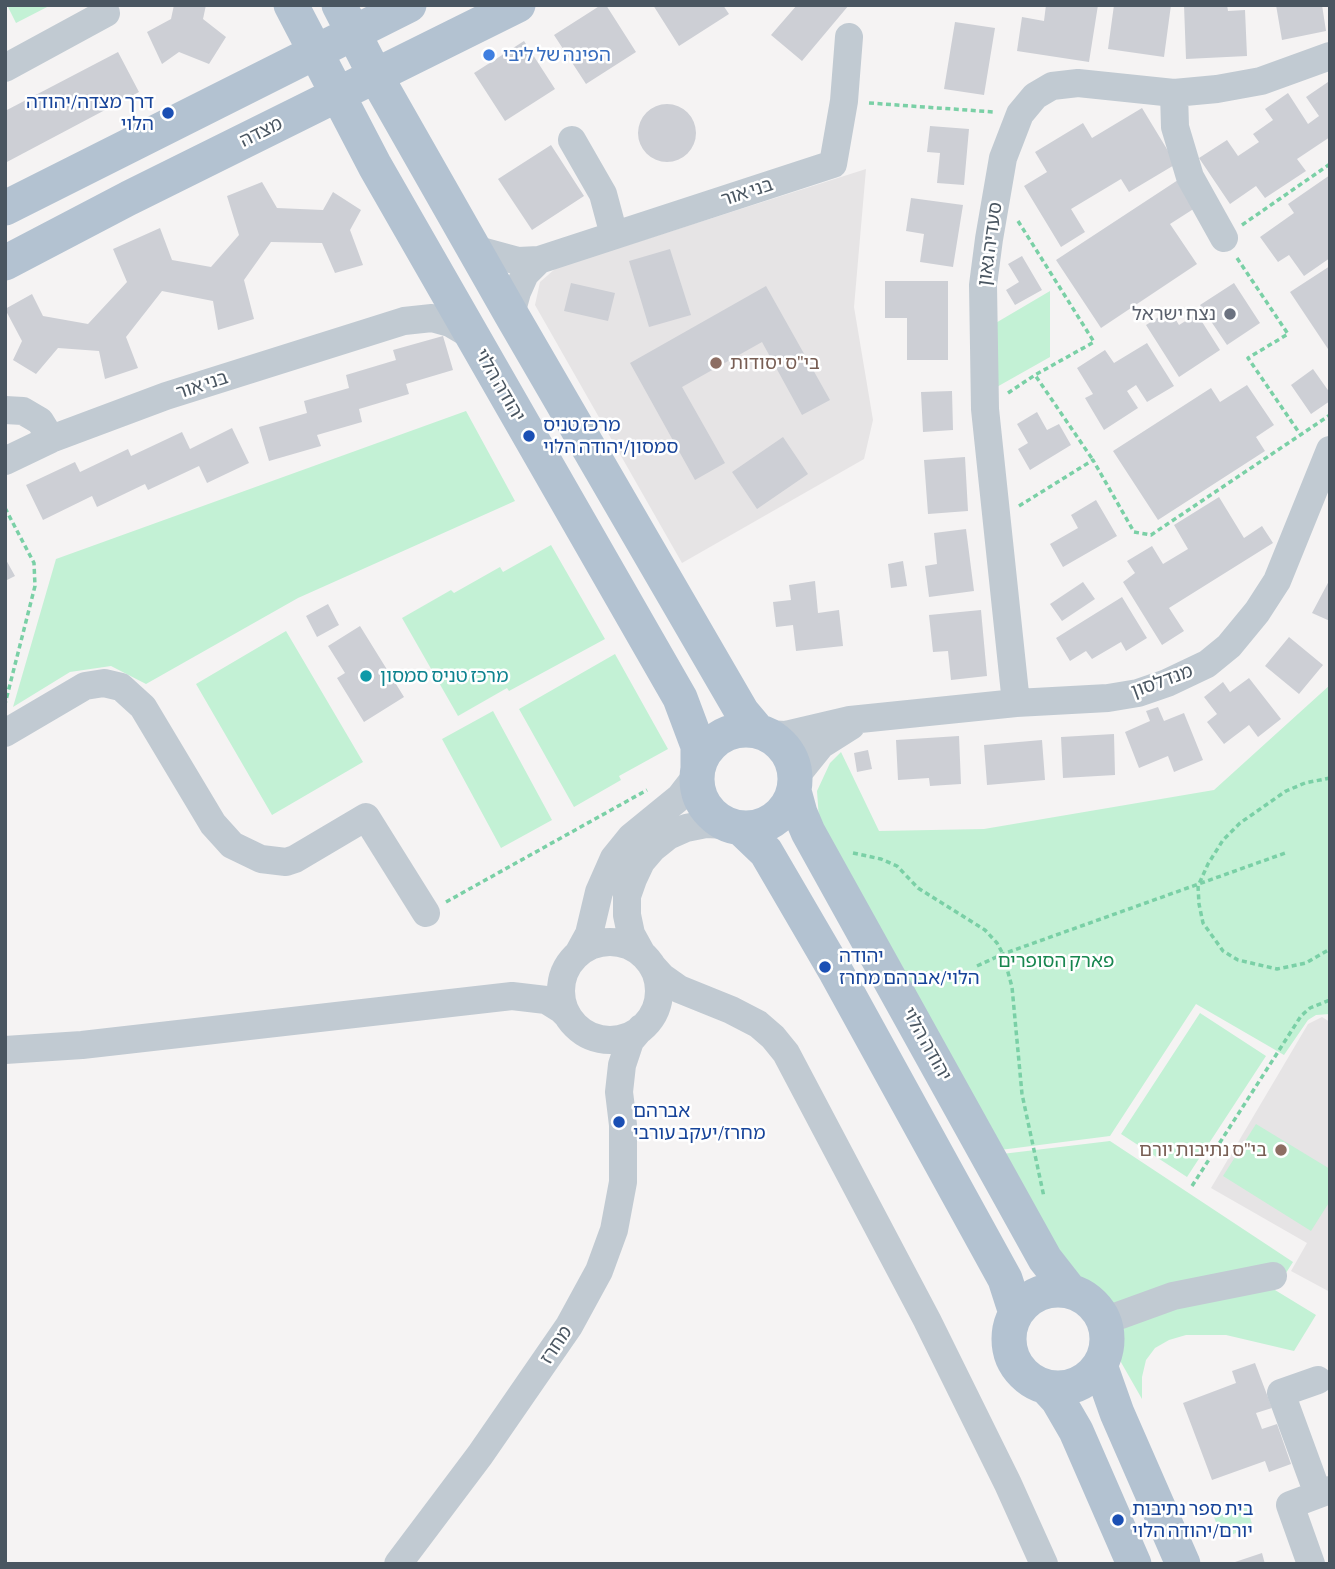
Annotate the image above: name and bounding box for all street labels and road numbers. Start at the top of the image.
street label: מצדה [236,112,286,152]
street label: בני אור [718,173,776,211]
street label: סעדיה גאון [973,201,1007,287]
street label: יהודה הלוי [470,344,530,426]
street label: בני אור [173,366,231,404]
street label: מנדלסון [1128,659,1196,703]
street label: יהודה הלוי [898,1003,956,1085]
street label: מחרז [535,1321,577,1369]

